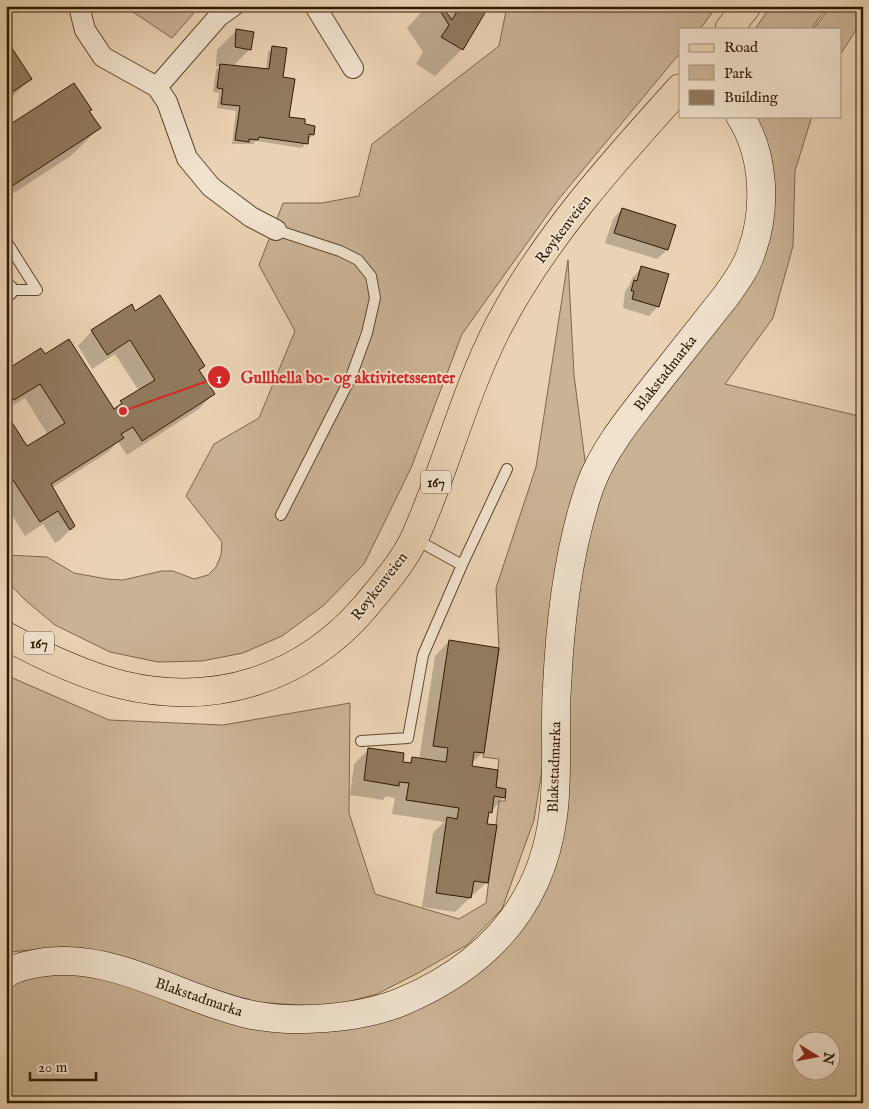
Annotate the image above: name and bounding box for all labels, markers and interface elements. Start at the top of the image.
legend [679,28,842,118]
text: Road [724,38,759,57]
text: Park [724,64,754,83]
text: Building [724,88,779,107]
street label: Røykenveien [531,191,595,268]
street label: Blakstadmarka [630,331,701,415]
callout: Gullhella bo- og aktivitetssenter [206,362,465,393]
text: 1 [216,369,222,388]
text: Gullhella bo- og aktivitetssenter [241,369,455,389]
road number: 167 [421,471,451,494]
street label: Røykenveien [347,548,412,624]
road number: 167 [24,632,54,654]
street label: Blakstadmarka [543,720,566,813]
street label: Blakstadmarka [152,974,246,1022]
north arrow [792,1032,842,1082]
scale bar [30,1049,96,1081]
text: N [818,1050,838,1066]
text: 20 m [38,1058,68,1077]

